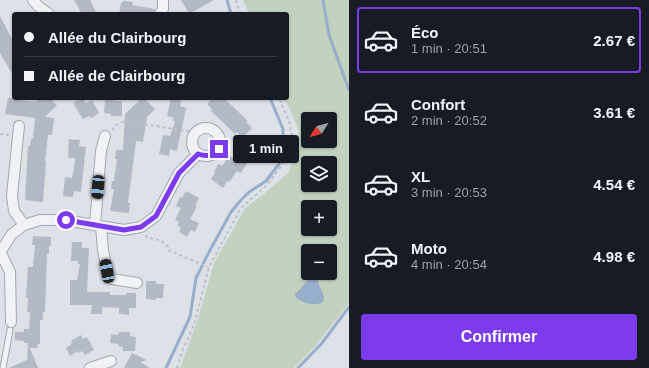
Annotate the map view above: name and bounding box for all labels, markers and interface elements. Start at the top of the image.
icon: car [363,22,399,58]
text: Éco [411,24,439,41]
text: Allée du Clairbourg [48,29,186,46]
text: 2.67 € [593,32,635,49]
text: 1 min · 20:51 [411,41,487,56]
text: Allée de Clairbourg [48,67,186,84]
icon: car [363,94,399,130]
text: Confort [411,96,465,113]
text: 3.61 € [593,104,635,121]
north arrow [301,112,337,148]
map controls [301,112,337,280]
text: 2 min · 20:52 [411,113,487,128]
callout: 1 min [233,135,299,163]
route end [210,140,228,158]
text: 1 min [249,141,283,156]
button: layers [301,156,337,192]
icon: car [363,166,399,202]
text: XL [411,168,430,185]
car [91,175,105,199]
text: 4.54 € [593,176,635,193]
text: 3 min · 20:53 [411,185,487,200]
button: + [301,200,337,236]
route start [57,211,75,229]
icon: car [363,238,399,274]
text: Moto [411,240,447,257]
button: − [301,244,337,280]
text: 4.98 € [593,248,635,265]
text: 4 min · 20:54 [411,257,487,272]
car [99,258,115,284]
button: Confirmer [361,314,637,360]

